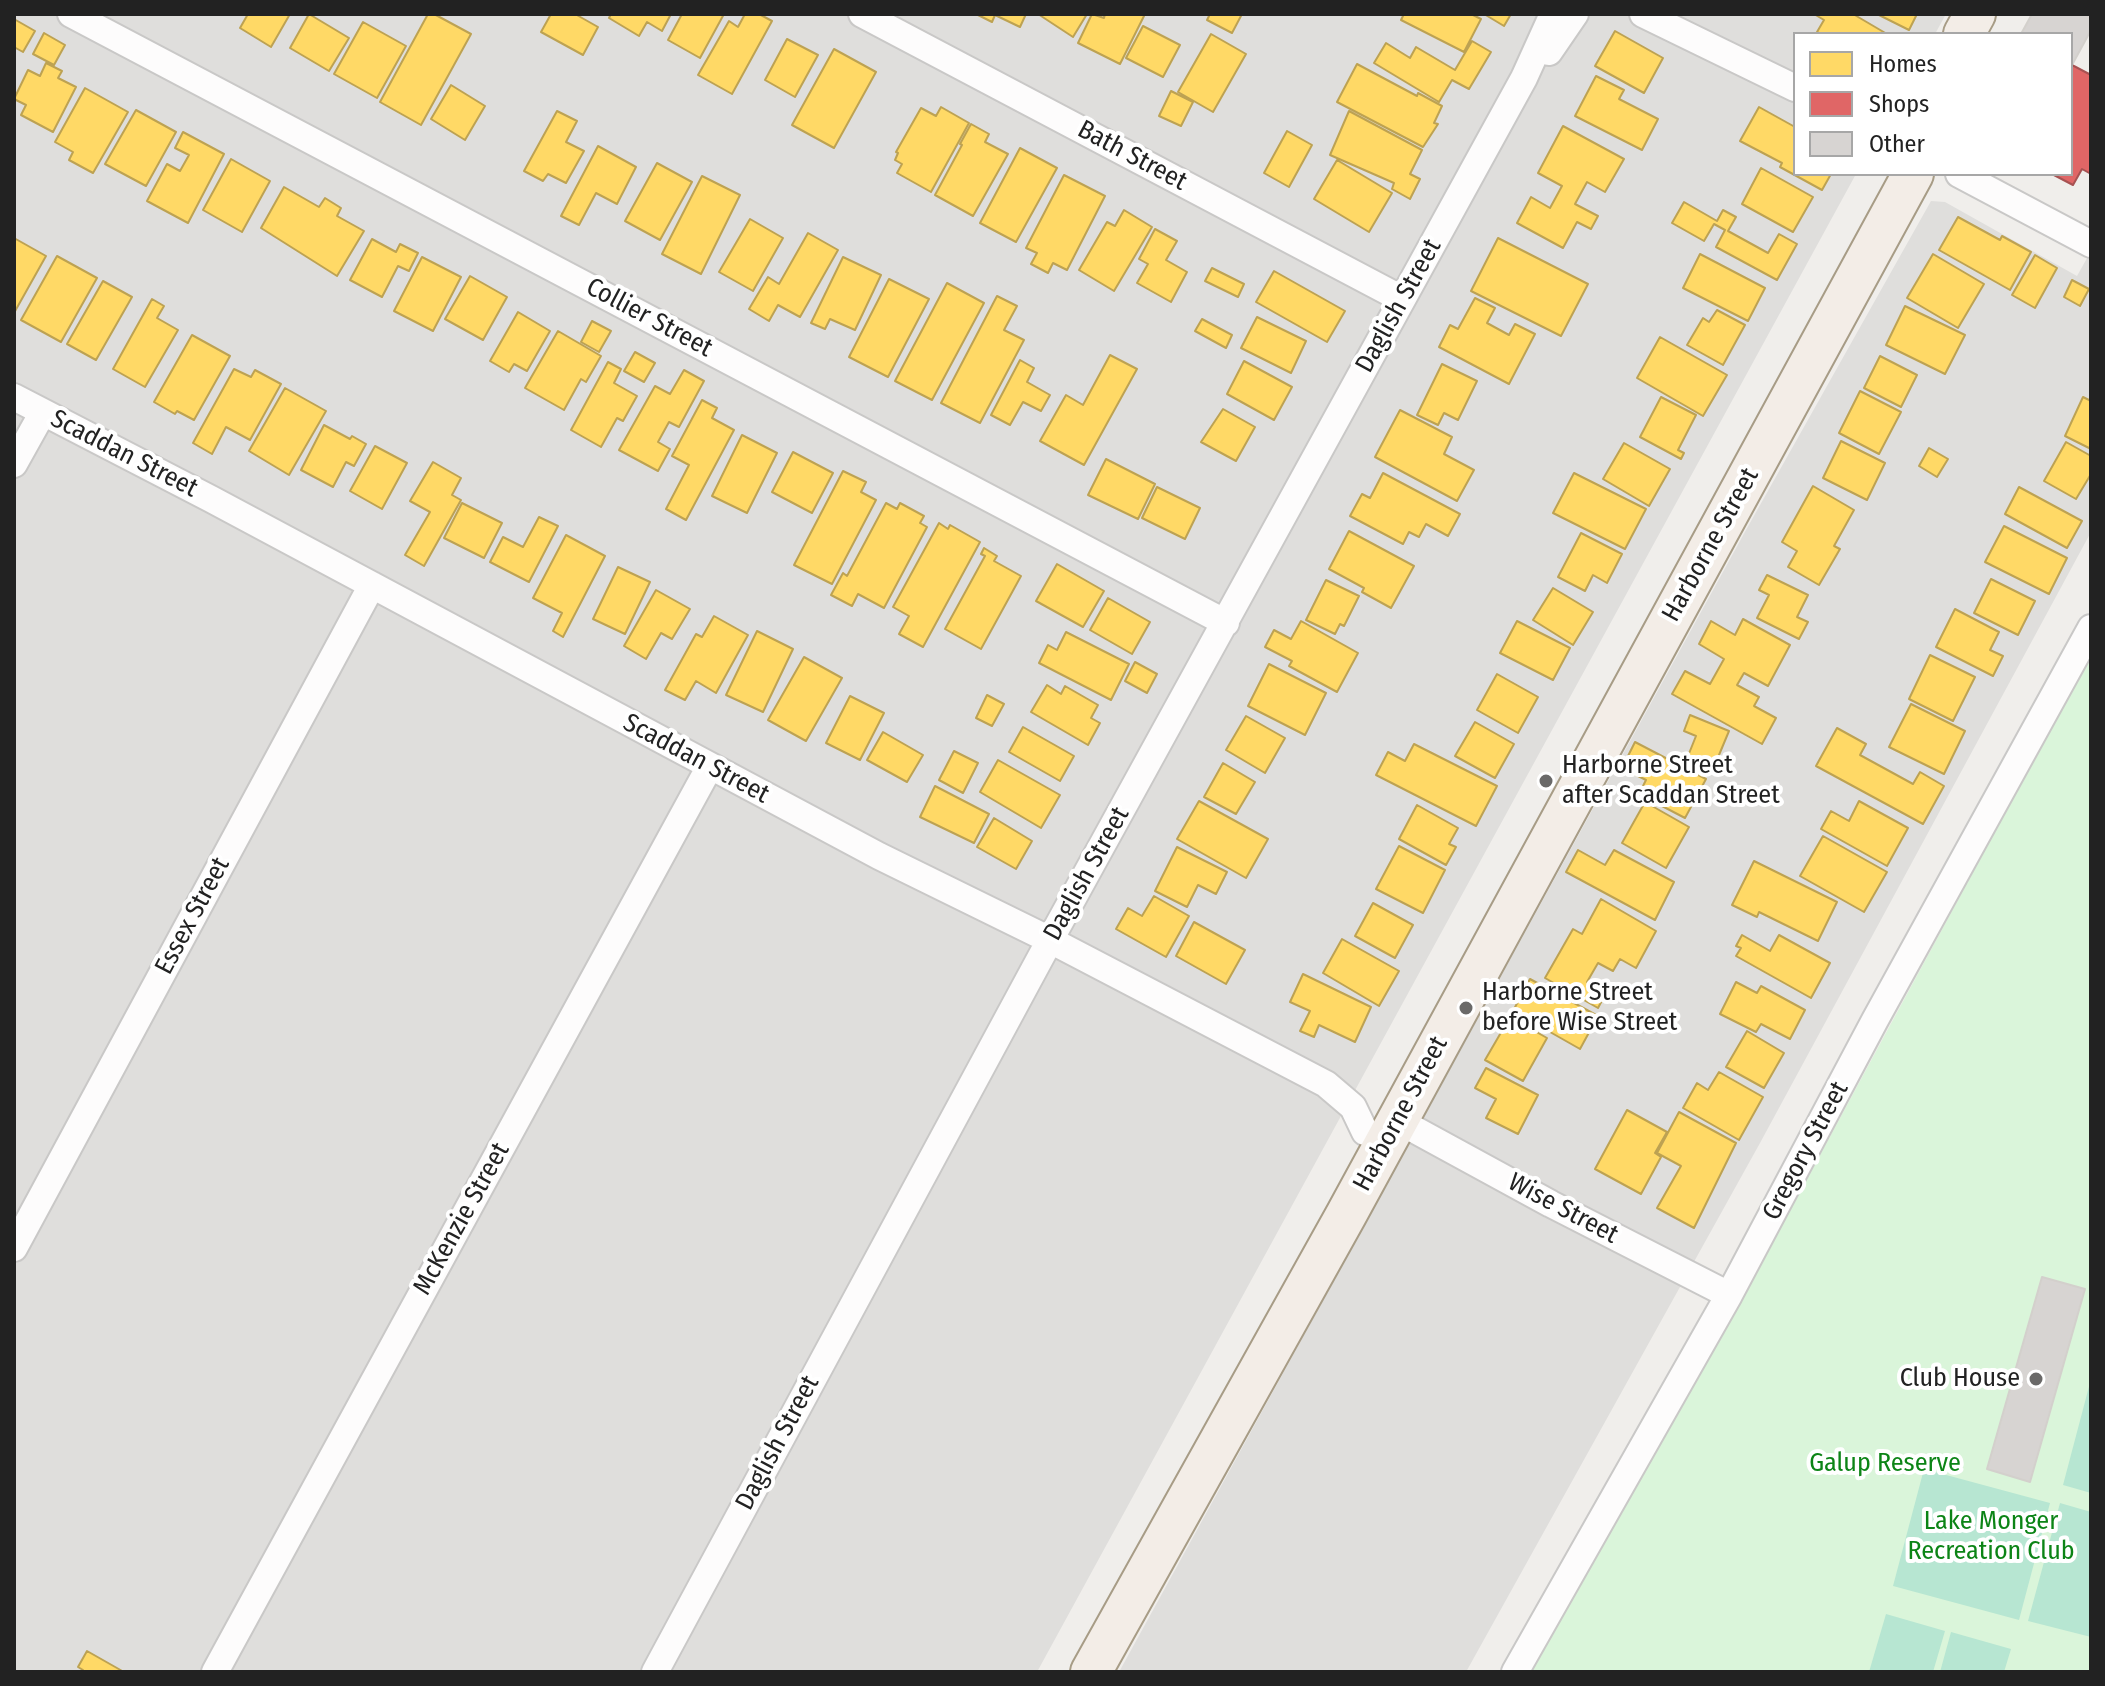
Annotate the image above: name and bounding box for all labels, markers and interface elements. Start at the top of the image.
legend [1793,32,2073,176]
text: Homes [1869,50,1937,78]
text: Shops [1869,90,1929,118]
street label: Bath Street [1072,114,1192,198]
text: Other [1869,130,1925,158]
street label: Daglish Street [1350,234,1448,378]
street label: Collier Street [580,272,718,364]
street label: Scaddan Street [45,404,203,504]
street label: Harborne Street [1656,463,1766,627]
street label: Scaddan Street [618,707,774,811]
place label: Harborne Street after Scaddan Street [1562,750,1780,812]
marker: Harborne Street after Scaddan Street [1537,772,1555,790]
street label: Daglish Street [1038,802,1136,946]
street label: Essex Street [149,852,237,980]
place label: Harborne Street before Wise Street [1482,977,1677,1038]
marker: Harborne Street before Wise Street [1457,999,1475,1017]
street label: Harborne Street [1347,1031,1455,1197]
street label: Gregory Street [1756,1076,1856,1226]
street label: McKenzie Street [407,1137,517,1301]
street label: Wise Street [1503,1167,1623,1251]
place label: Club House [1900,1363,2020,1395]
street label: Daglish Street [730,1370,826,1516]
marker: Club House [2027,1370,2045,1388]
park label: Galup Reserve [1809,1448,1961,1480]
park label: Lake Monger Recreation Club [1907,1506,2075,1568]

